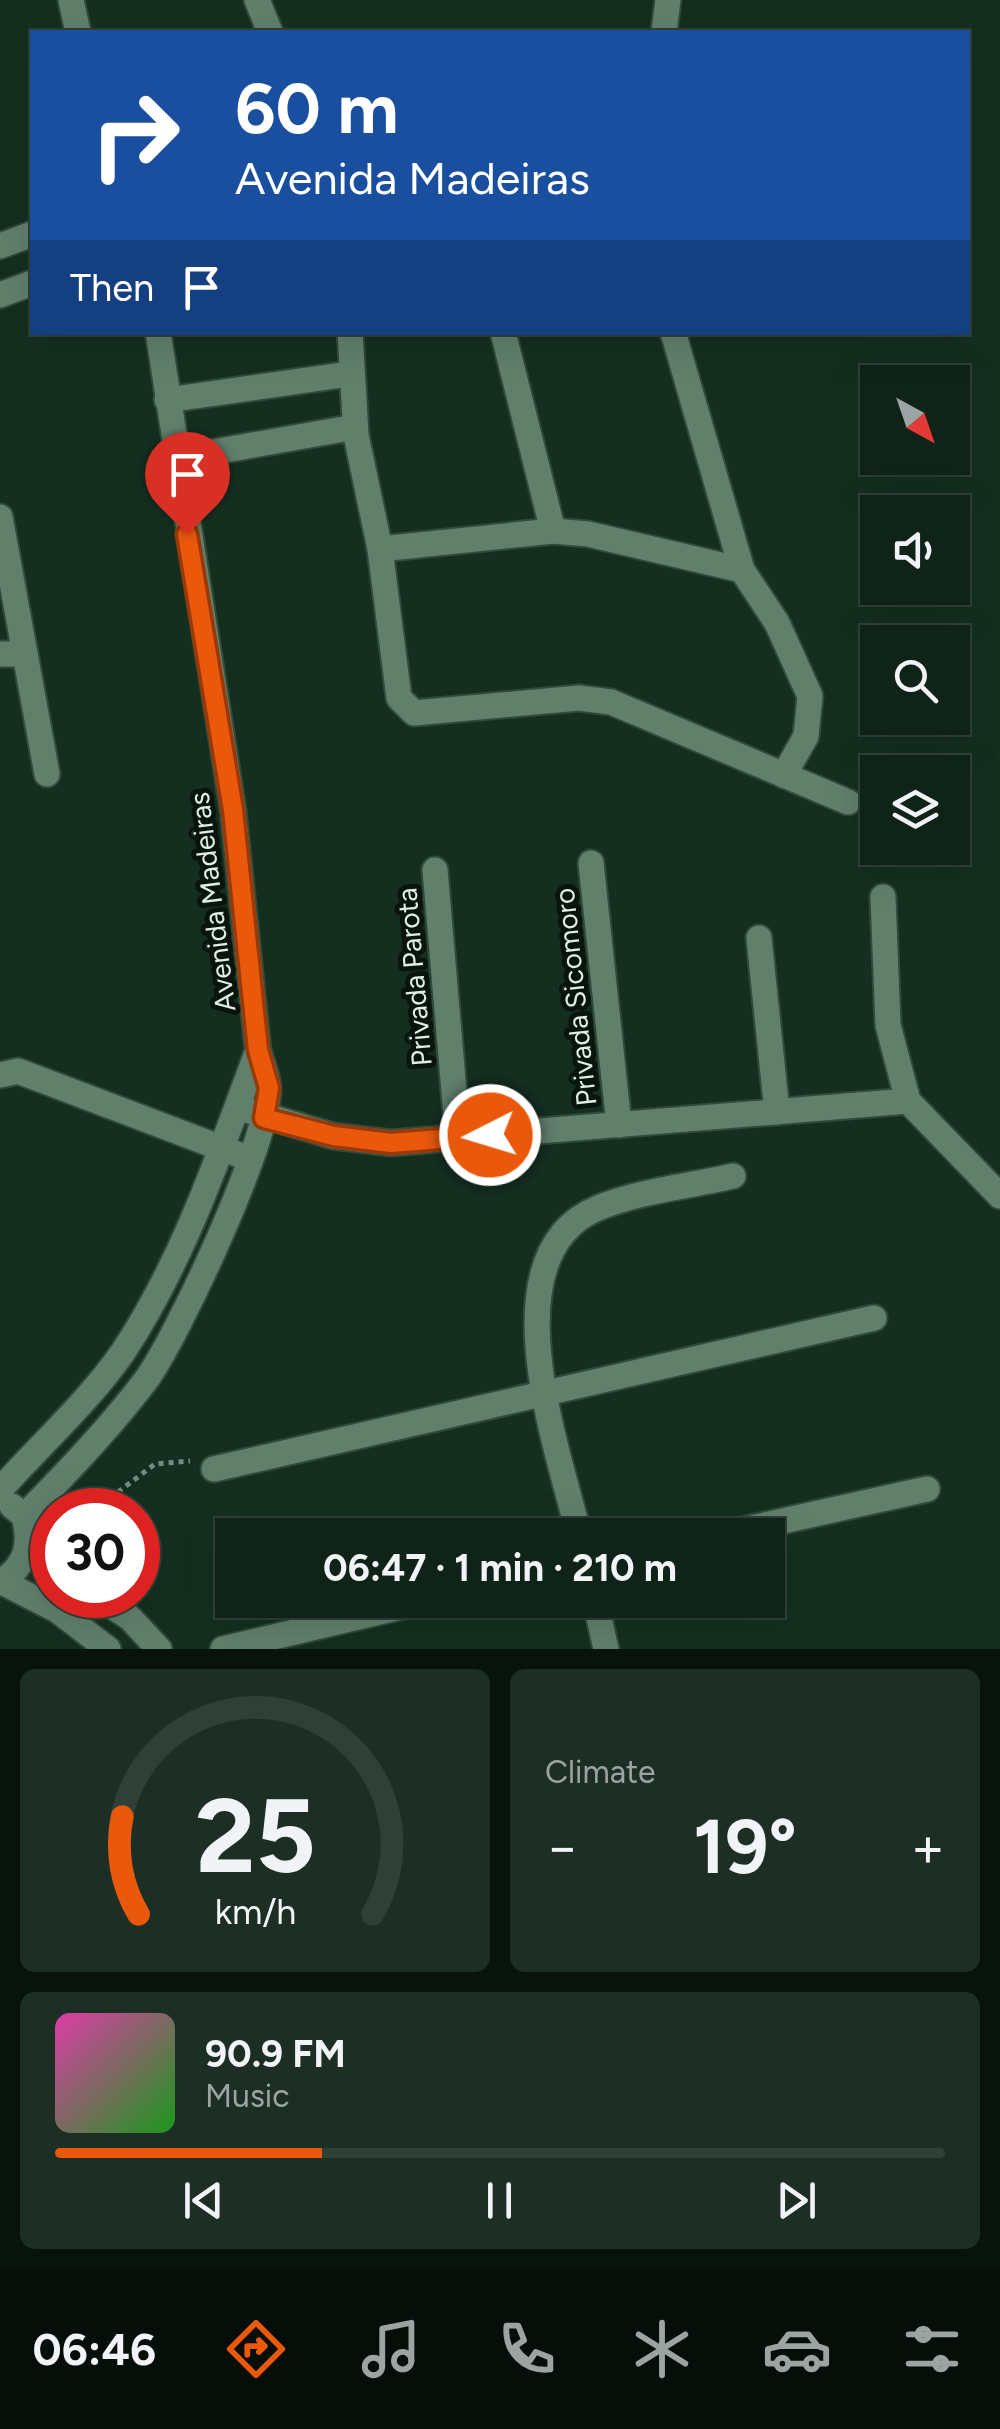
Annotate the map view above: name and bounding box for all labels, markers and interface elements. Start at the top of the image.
text: 60 m [235,66,399,151]
icon: right [70,70,200,200]
text: Avenida Madeiras [235,151,590,205]
icon: arrive [174,260,229,315]
text: Then [70,265,154,311]
north arrow [860,365,970,475]
map controls [860,365,970,865]
pin [145,432,230,535]
icon: arrive [160,447,215,502]
button: sound [860,495,970,605]
button: search [860,625,970,735]
button: layers [860,755,970,865]
street label: Avenida Madeiras [182,790,242,1014]
street label: Privada Parota [389,886,439,1068]
street label: Privada Sicomoro [547,886,603,1108]
position arrow [438,1083,542,1187]
speed limit sign: 30 [30,1488,160,1618]
text: 06:47 · 1 min · 210 m [323,1545,677,1591]
text: Climate [545,1753,656,1791]
text: 25 [195,1773,315,1898]
text: 19° [693,1802,797,1892]
text: − [545,1814,579,1880]
text: + [911,1814,945,1880]
text: km/h [214,1890,296,1933]
text: 90.9 FM [205,2031,346,2077]
text: Music [205,2077,290,2115]
icon: previous [176,2173,231,2228]
icon: pause [472,2173,527,2228]
icon: next [769,2173,824,2228]
icon: directions [221,2314,291,2384]
icon: music [356,2314,426,2384]
icon: phone [492,2314,562,2384]
icon: climate [627,2314,697,2384]
icon: car [762,2314,832,2384]
icon: filters [897,2314,967,2384]
text: 06:46 [33,2322,156,2376]

